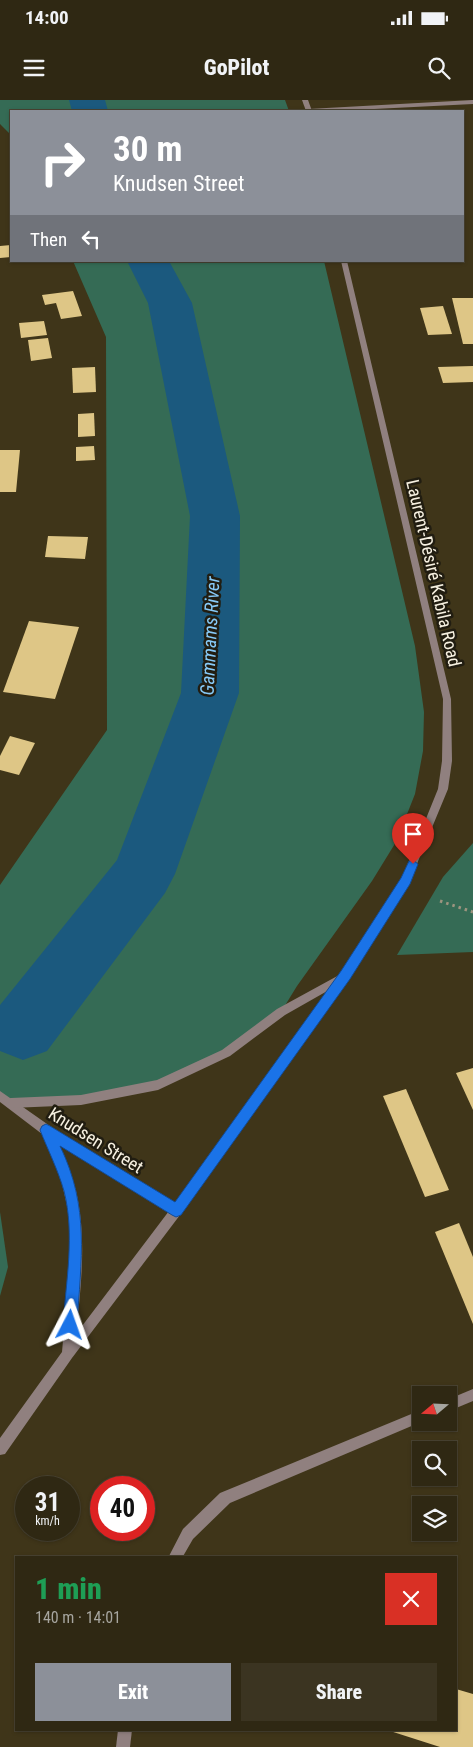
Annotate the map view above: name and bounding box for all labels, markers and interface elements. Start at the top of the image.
text: 14:00 [25,6,69,29]
icon: menu [20,54,48,82]
icon: search [425,54,453,82]
text: GoPilot [204,55,269,80]
text: 30 m [113,129,182,170]
icon: right [30,130,95,195]
text: Knudsen Street [113,171,245,196]
icon: left [77,225,105,253]
text: Then [30,228,67,251]
street label: Laurent-Désiré Kabila Road [402,477,466,669]
water label: Gammams River [195,576,225,696]
pin [392,813,434,864]
icon: arrive [399,820,427,848]
street label: Knudsen Street [45,1103,147,1177]
position arrow [43,1298,95,1350]
north arrow [412,1386,458,1431]
map controls [412,1386,457,1541]
button: search [412,1441,457,1486]
speed limit sign: 40 [90,1476,155,1541]
text: 31 [35,1488,60,1517]
button: layers [412,1496,457,1541]
text: km/h [35,1514,60,1528]
text: 1 min [35,1571,102,1606]
button: close [385,1573,437,1625]
text: 140 m · 14:01 [35,1608,121,1627]
button: Exit [35,1663,231,1721]
button: Share [241,1663,437,1721]

